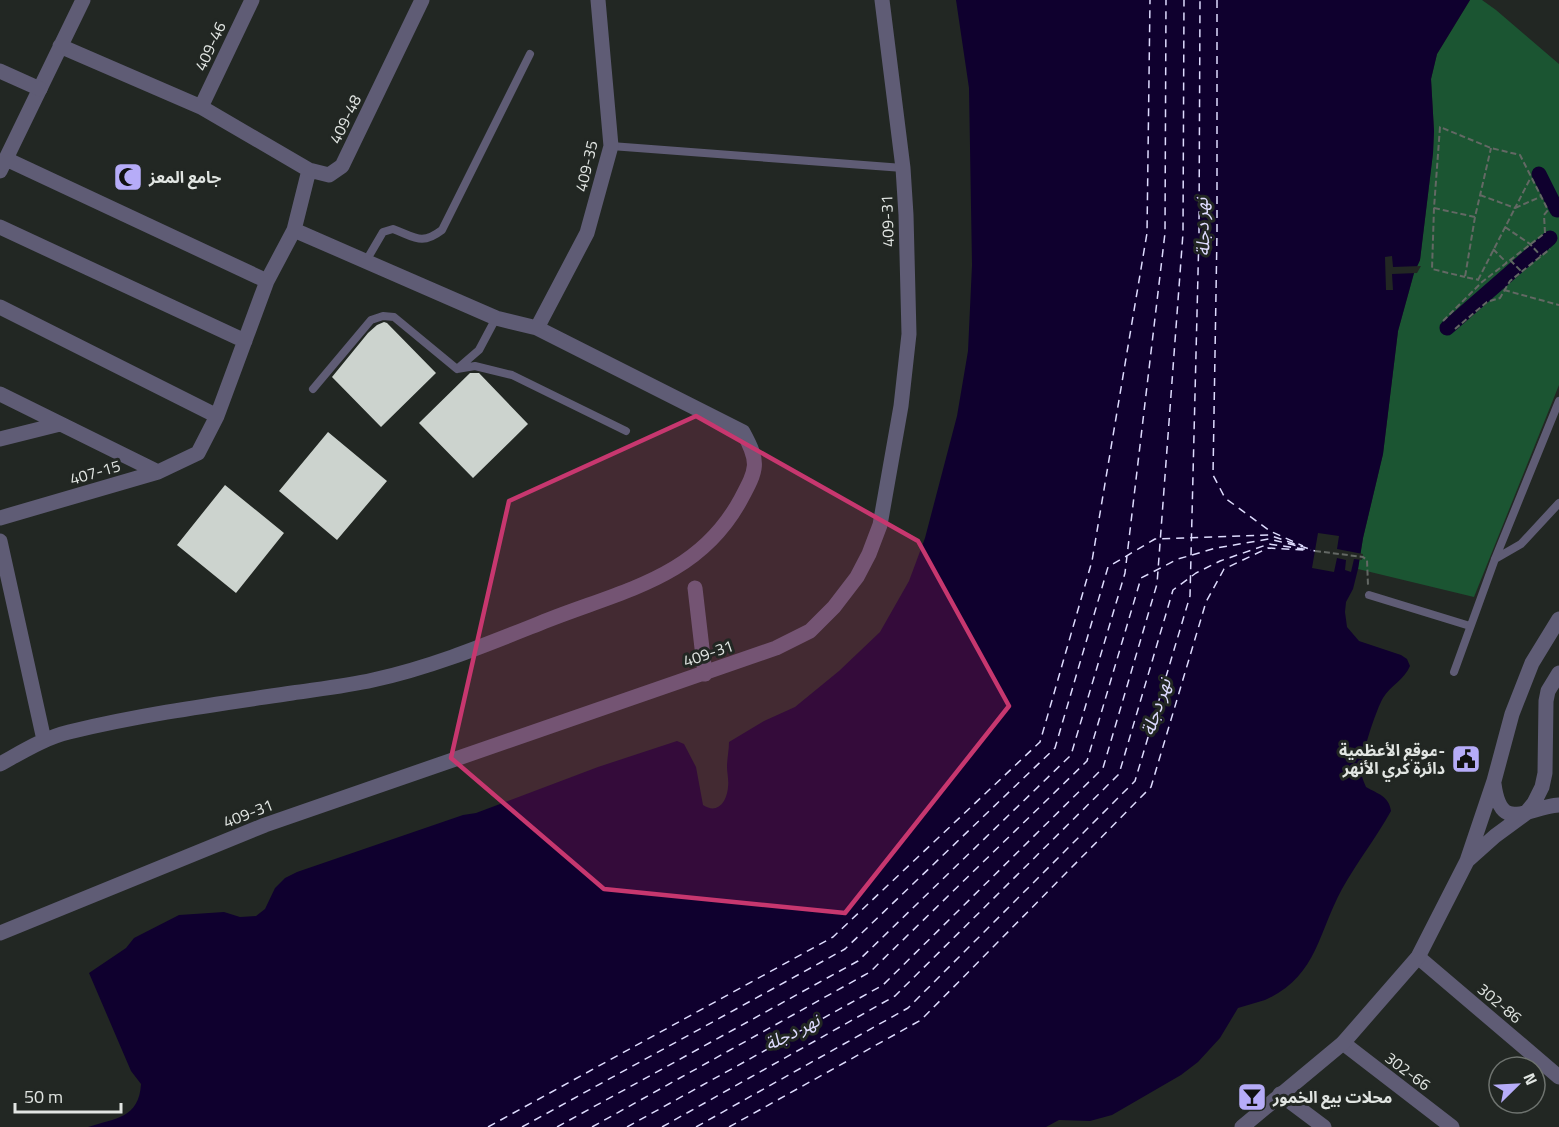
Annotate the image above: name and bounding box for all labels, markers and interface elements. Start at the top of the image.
street label: 409-46 [188,17,232,75]
street label: 409-48 [323,90,367,148]
street label: 409-35 [568,138,604,194]
mosque icon: جامع المعز [112,161,144,193]
place label: جامع المعز [148,165,221,190]
street label: 409-31 [874,195,900,247]
water label: نهر دجلة [1187,195,1217,257]
street label: 407-15 [67,453,123,491]
street label: 409-31 [680,633,736,673]
water label: نهر دجلة [1134,673,1179,739]
place label: موقع الأعظمية- دائرة كري الأنهر [1339,738,1445,782]
public building icon: موقع الأعظمية- دائرة كري الأنهر [1450,743,1482,775]
street label: 409-31 [220,793,276,833]
street label: 302-86 [1472,977,1528,1029]
water label: نهر دجلة [760,1006,826,1057]
street label: 302-66 [1380,1046,1436,1096]
north arrow [1487,1055,1547,1115]
text: N [1517,1069,1544,1089]
scale bar [15,1076,122,1114]
bar icon: محلات بيع الخمور [1236,1081,1268,1113]
text: 50 m [24,1083,63,1110]
place label: محلات بيع الخمور [1272,1085,1392,1110]

